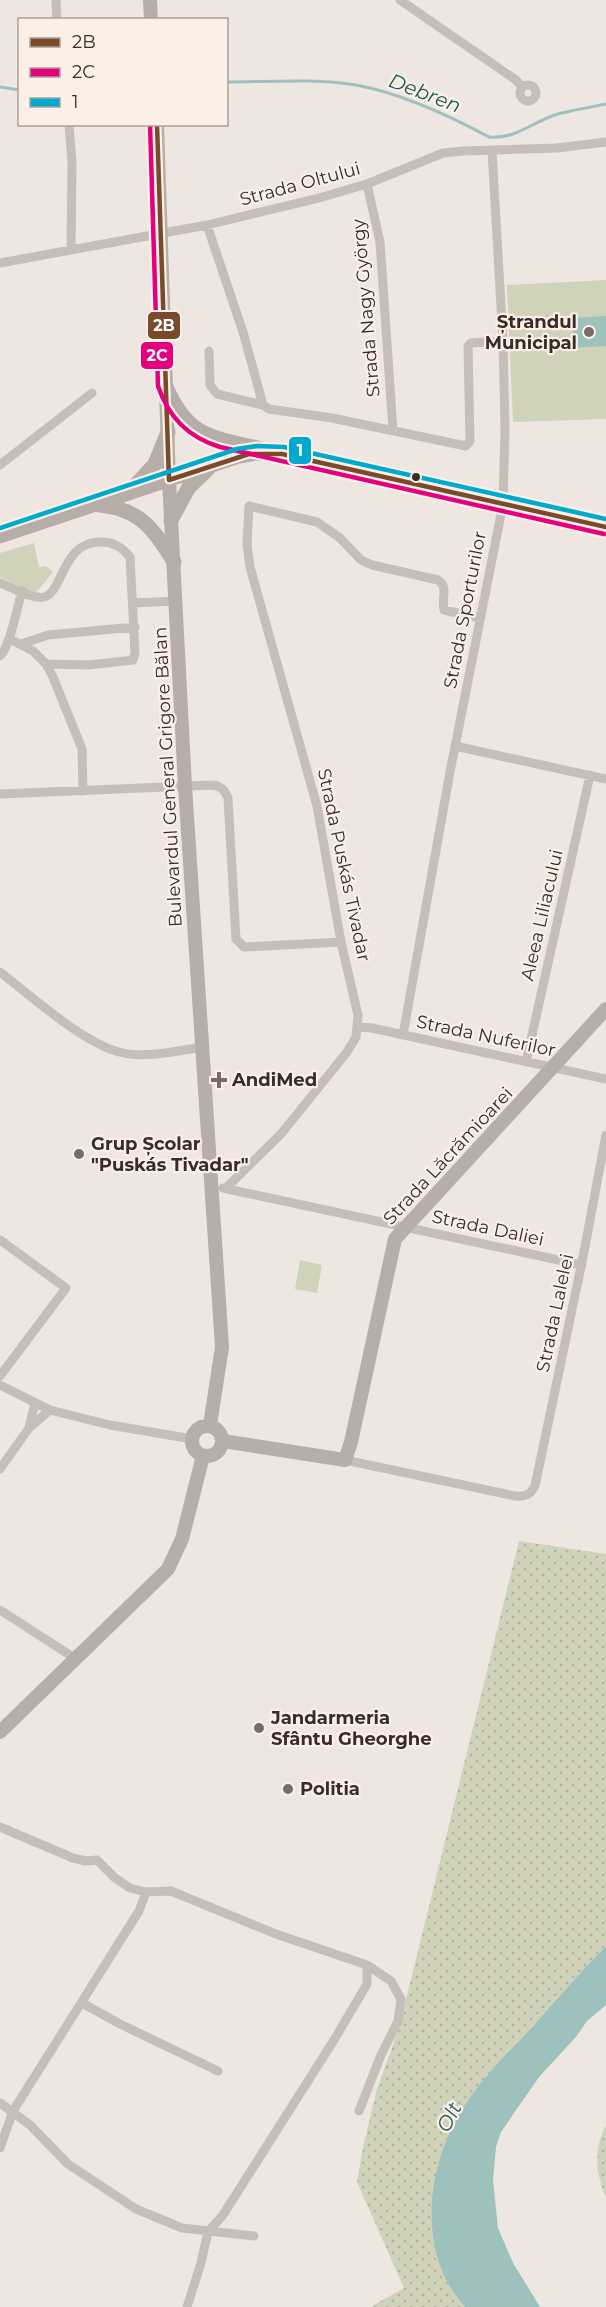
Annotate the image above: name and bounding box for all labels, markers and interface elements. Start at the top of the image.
legend [18,18,228,126]
text: 2B [72,31,96,53]
text: 2C [72,61,95,83]
water label: Debren [385,68,465,118]
text: 1 [72,91,79,113]
street label: Strada Oltului [237,157,363,211]
street label: Strada Nagy György [347,218,385,398]
line badge: 2B [147,311,181,340]
place label: Ștrandul Municipal [485,311,577,354]
text: 2B [153,316,175,335]
marker: Ștrandul Municipal [582,325,596,339]
line badge: 2C [140,341,174,370]
text: 2C [146,346,168,365]
line badge: 1 [288,436,312,465]
text: 1 [297,441,303,460]
unlabelled marker [410,471,422,483]
street label: Strada Sporturilor [439,529,491,691]
street label: Bulevardul General Grigore Bălan [149,626,187,928]
street label: Strada Puskás Tivadar [313,766,375,964]
street label: Aleea Liliacului [516,847,568,983]
street label: Strada Nuferilor [414,1010,558,1062]
place label: AndiMed [231,1069,317,1091]
marker: AndiMed [210,1071,228,1089]
street label: Strada Lăcrămioarei [379,1083,517,1229]
place label: Grup Școlar "Puskás Tivadar" [91,1133,249,1176]
marker: Grup Școlar "Puskás Tivadar" [72,1147,86,1161]
street label: Strada Daliei [430,1205,546,1251]
street label: Strada Lalelei [532,1252,578,1374]
place label: Jandarmeria Sfântu Gheorghe [270,1707,432,1750]
marker: Jandarmeria Sfântu Gheorghe [252,1721,266,1735]
place label: Politia [300,1778,360,1800]
marker: Politia [281,1782,295,1796]
water label: Olt [431,2098,467,2136]

